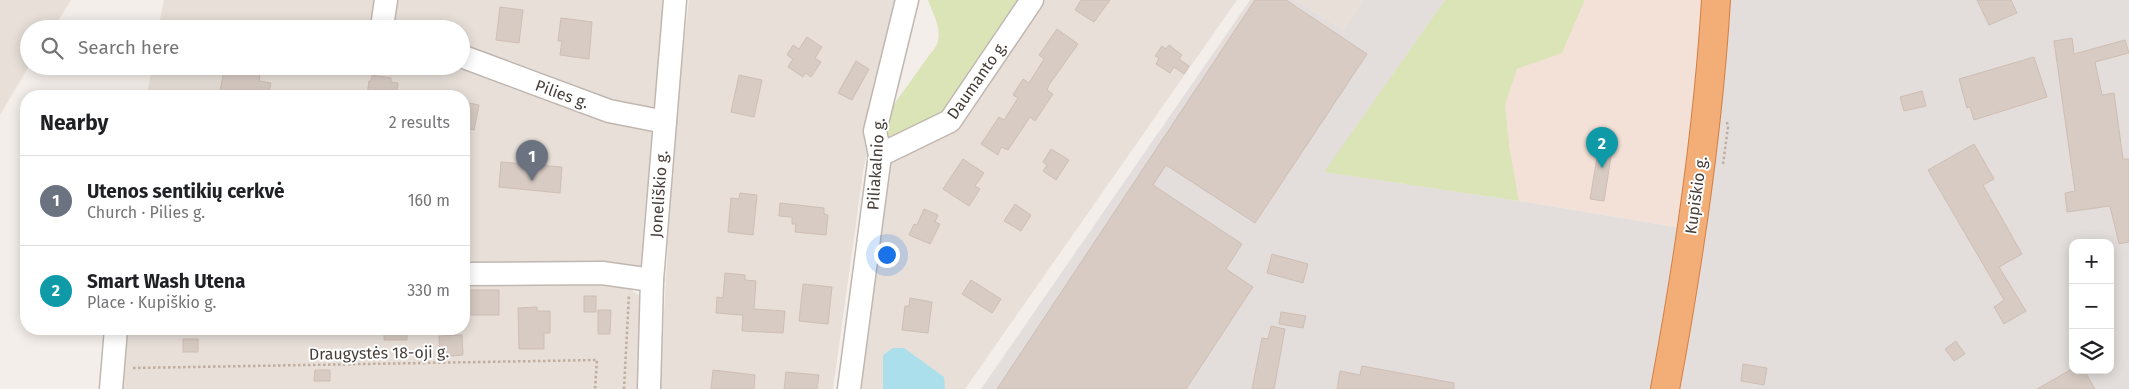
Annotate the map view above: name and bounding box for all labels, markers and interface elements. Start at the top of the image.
search box [20,20,470,75]
icon: search [38,34,66,62]
text: Search here [78,36,179,59]
street label: Daumanto g. [943,37,1011,123]
street label: Pilies g. [533,76,592,112]
text: Nearby [40,110,108,136]
text: 2 results [389,113,450,132]
street label: Piliakalnio g. [863,117,889,211]
pin: 2 [1586,127,1618,168]
pin: 1 [516,140,548,181]
street label: Joneliškio g. [646,150,672,238]
street label: Kupiškio g. [1681,155,1711,235]
text: Utenos sentikių cerkvė [87,180,285,203]
text: 1 [52,191,60,210]
text: 160 m [408,191,450,210]
text: Church · Pilies g. [87,203,205,222]
map controls [2069,239,2114,374]
button: + [2069,239,2114,284]
your location [874,242,900,268]
text: Smart Wash Utena [87,270,245,293]
text: 2 [52,281,60,300]
text: 330 m [407,281,450,300]
button: − [2069,284,2114,329]
text: Place · Kupiškio g. [87,293,216,312]
button: layers [2069,329,2114,374]
street label: Draugystės 18-oji g. [309,342,450,364]

